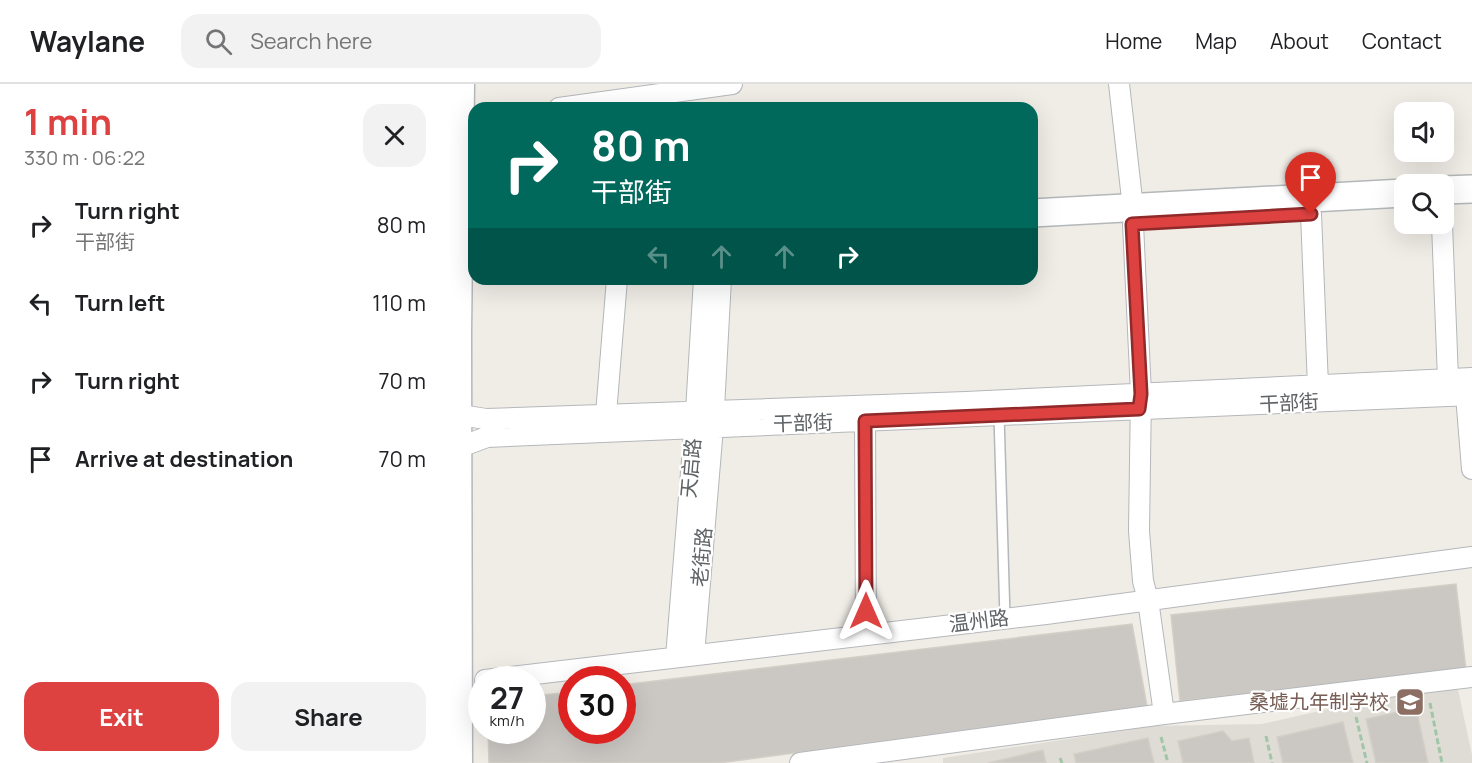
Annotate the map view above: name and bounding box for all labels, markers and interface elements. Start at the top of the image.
search box [181,14,601,68]
text: Waylane [30,22,145,60]
icon: search [202,25,235,58]
text: Search here [250,26,372,56]
text: Home [1105,27,1162,55]
text: Map [1195,27,1237,55]
text: About [1270,27,1329,55]
text: Contact [1362,27,1442,55]
text: 1 min [24,97,112,146]
map controls [1394,102,1454,234]
button: sound [1394,102,1454,162]
button: close [363,104,426,167]
text: 80 m [591,116,691,174]
icon: right [492,126,570,204]
text: 330 m · 06:22 [24,144,145,171]
pin [1285,152,1336,214]
icon: arrive [1294,161,1327,194]
text: 干部街 [591,173,672,210]
button: search [1394,174,1454,234]
text: Turn right [75,196,180,226]
icon: right [24,209,57,242]
text: 80 m [377,210,426,240]
text: 干部街 [75,228,135,255]
icon: left [642,240,675,273]
icon: ahead [705,240,738,273]
icon: ahead [768,240,801,273]
icon: right [831,240,864,273]
icon: left [24,287,57,320]
text: Turn left [75,288,165,318]
text: 110 m [372,288,426,318]
icon: right [24,365,57,398]
text: Turn right [75,366,180,396]
text: 70 m [378,366,426,396]
street label: 干部街 [1258,387,1320,418]
street label: 干部街 [773,408,833,437]
street label: 天启路 [674,437,707,499]
icon: arrive [24,443,57,476]
text: Arrive at destination [75,444,293,474]
text: 70 m [378,444,426,474]
street label: 老街路 [685,526,718,588]
position arrow [834,579,898,643]
street label: 温州路 [948,603,1010,638]
speed limit sign: 30 [558,666,636,744]
text: 27 [490,677,524,718]
button: Exit [24,682,219,751]
button: Share [231,682,426,751]
school or university icon: 桑墟九年制学校 [1394,686,1426,718]
place label: 桑墟九年制学校 [1249,688,1389,715]
text: km/h [490,710,524,731]

